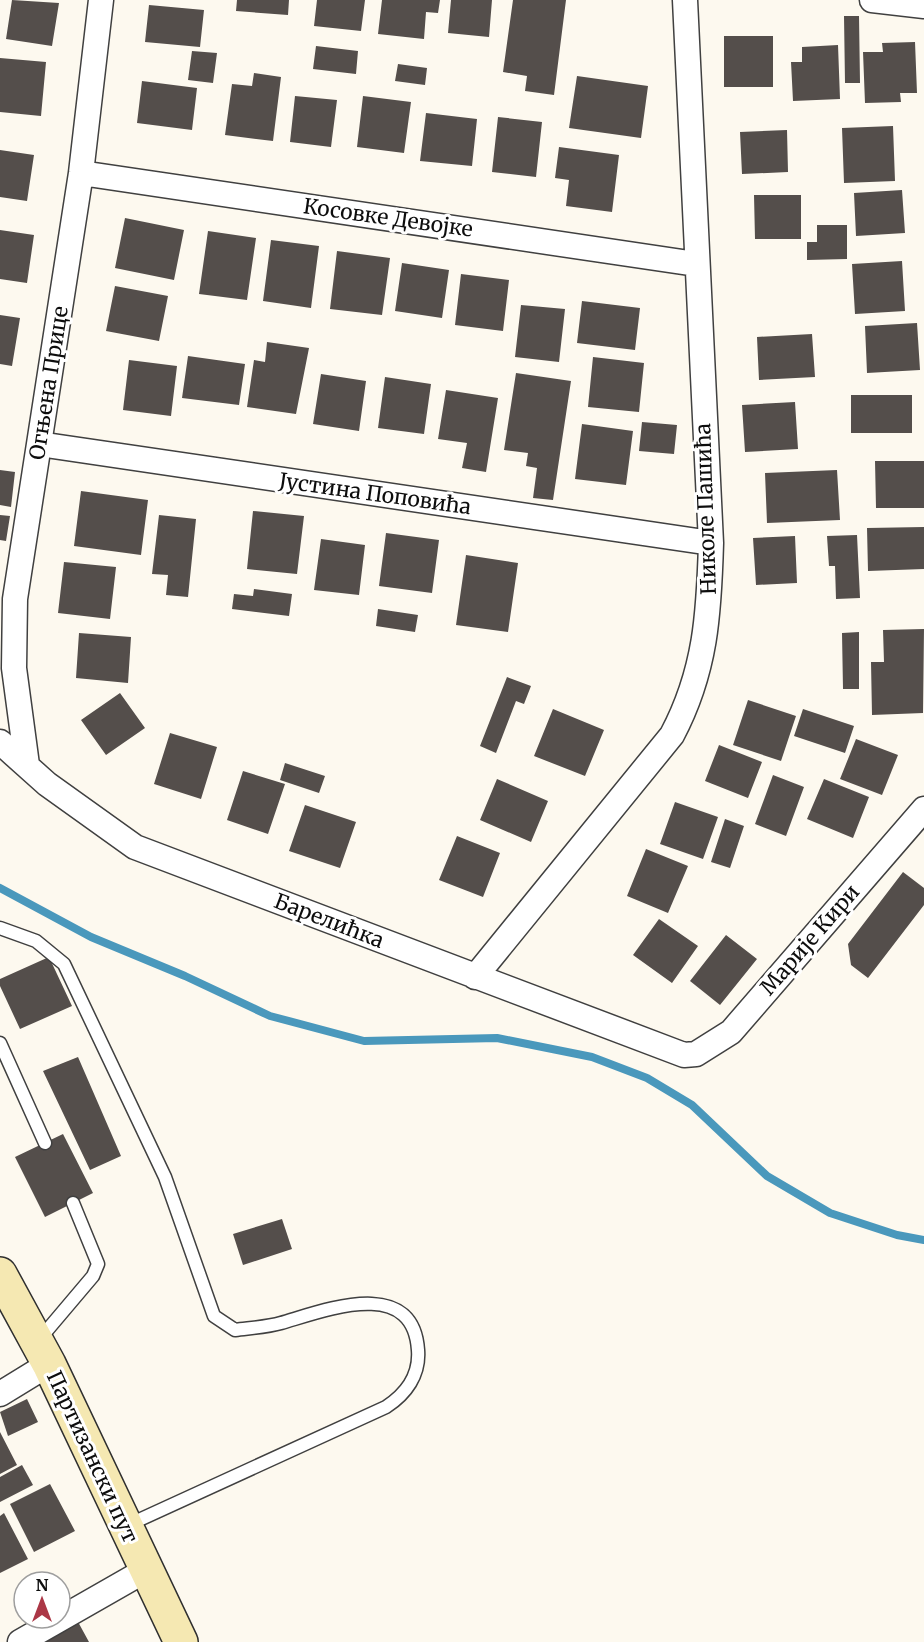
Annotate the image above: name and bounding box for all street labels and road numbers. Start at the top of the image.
street label: Косовке Девојке [302,192,475,243]
street label: Огњена Прице [23,304,74,462]
street label: Николе Пашића [689,423,722,595]
street label: Јустина Поповића [276,467,473,520]
street label: Марије Кири [754,879,865,1001]
street label: Барелићка [270,887,388,954]
street label: Партизански пут [41,1366,144,1547]

